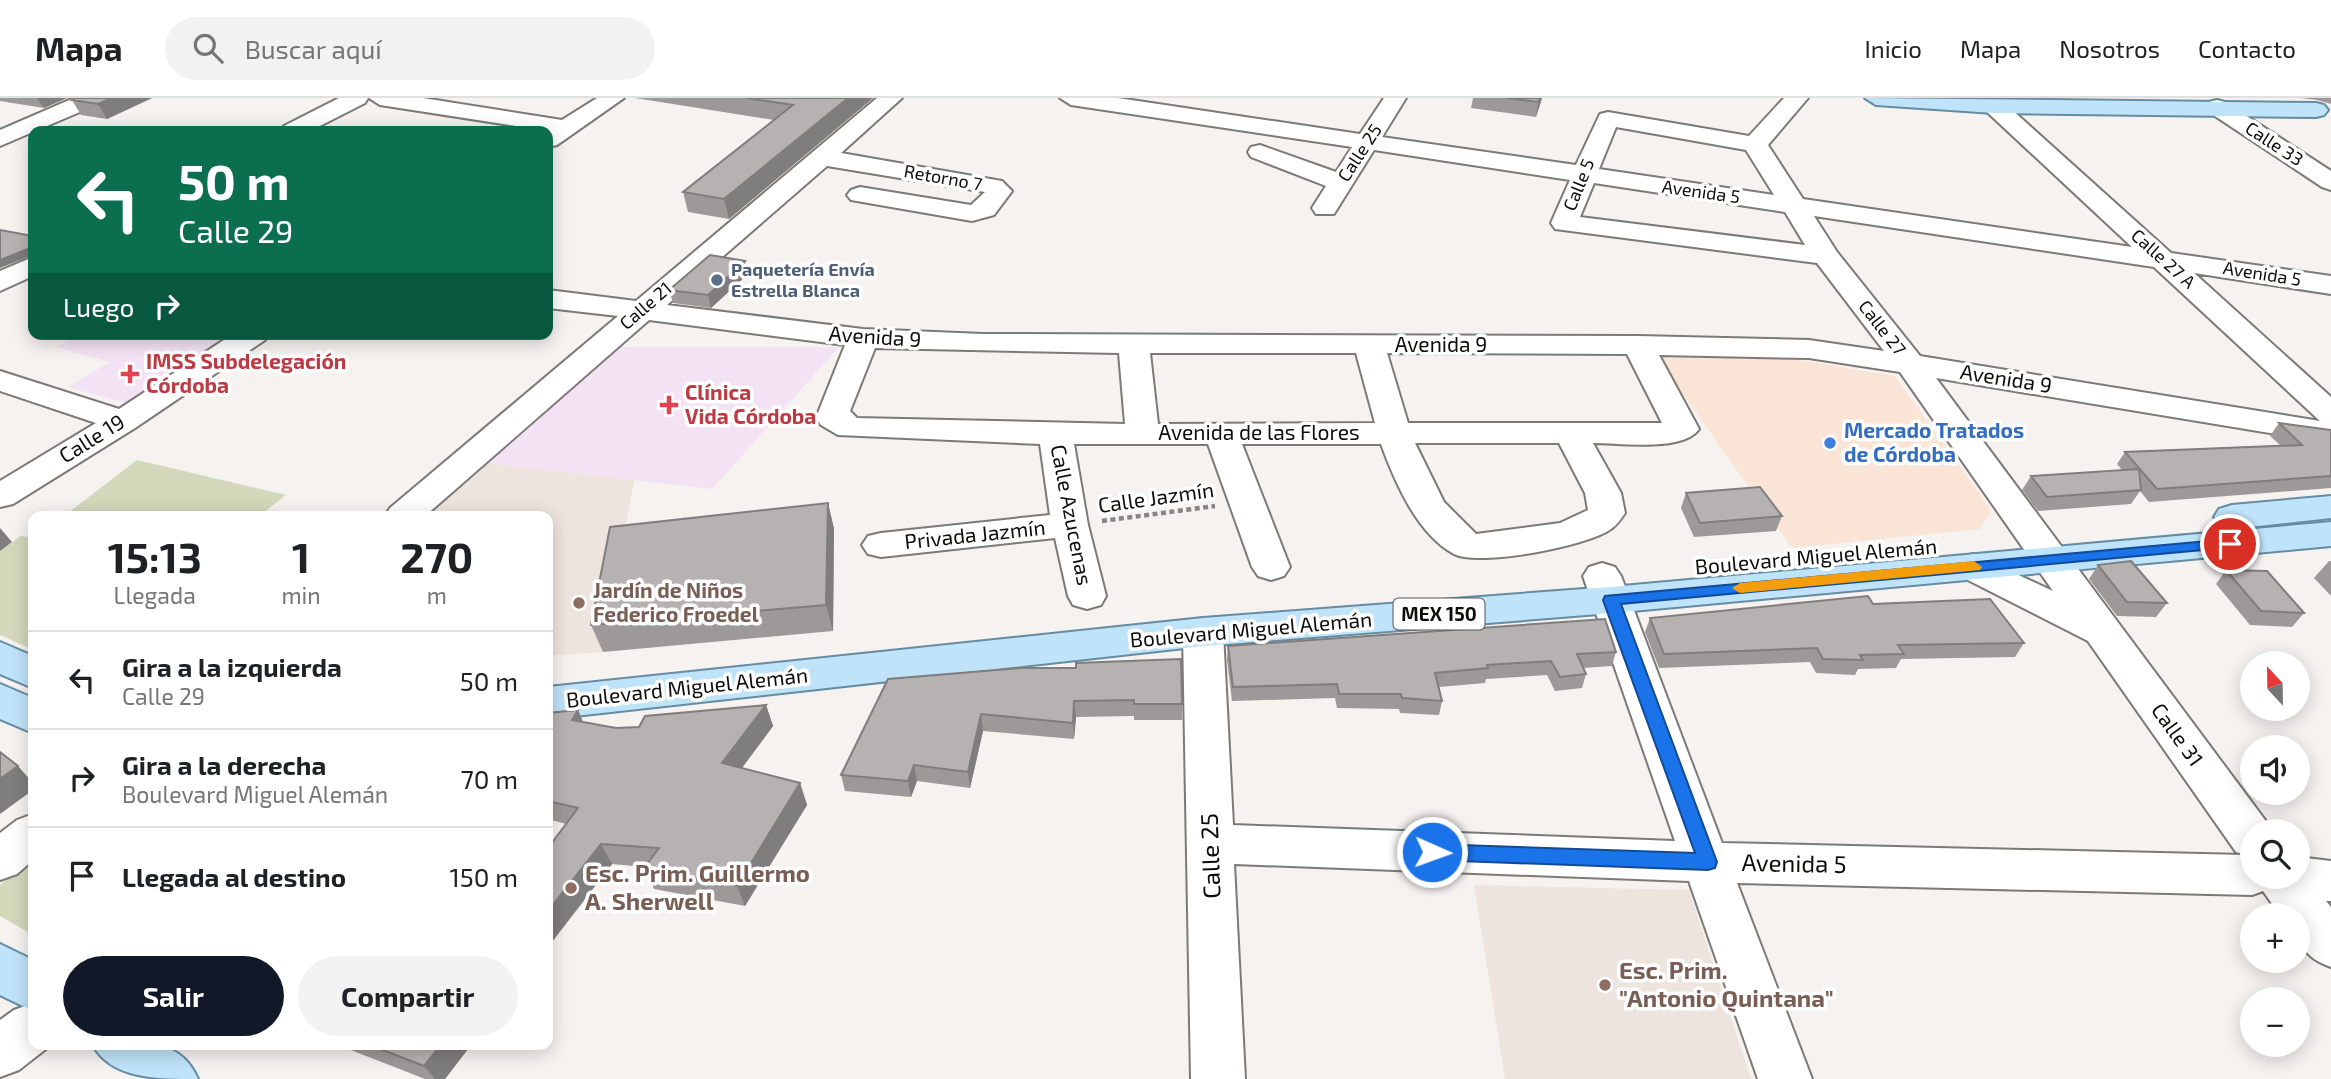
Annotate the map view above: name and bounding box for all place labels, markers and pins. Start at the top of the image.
place label: Paquetería Envía Estrella Blanca [731,258,875,301]
marker: Paquetería Envía Estrella Blanca [709,272,725,288]
place label: IMSS Subdelegación Córdoba [146,348,346,397]
marker: IMSS Subdelegación Córdoba [120,364,140,384]
place label: Clínica Vida Córdoba [685,379,816,428]
marker: Clínica Vida Córdoba [659,395,679,415]
place label: Mercado Tratados de Córdoba [1844,417,2024,466]
marker: Mercado Tratados de Córdoba [1822,435,1838,451]
pin [2200,514,2260,574]
place label: Jardín de Niños Federico Froedel [593,577,759,626]
marker: Jardín de Niños Federico Froedel [571,595,587,611]
place label: Esc. Prim. Guillermo A. Sherwell [585,858,810,915]
marker: Esc. Prim. Guillermo A. Sherwell [563,880,579,896]
place label: Esc. Prim. "Antonio Quintana" [1619,955,1834,1013]
marker: Esc. Prim. "Antonio Quintana" [1597,977,1613,993]

